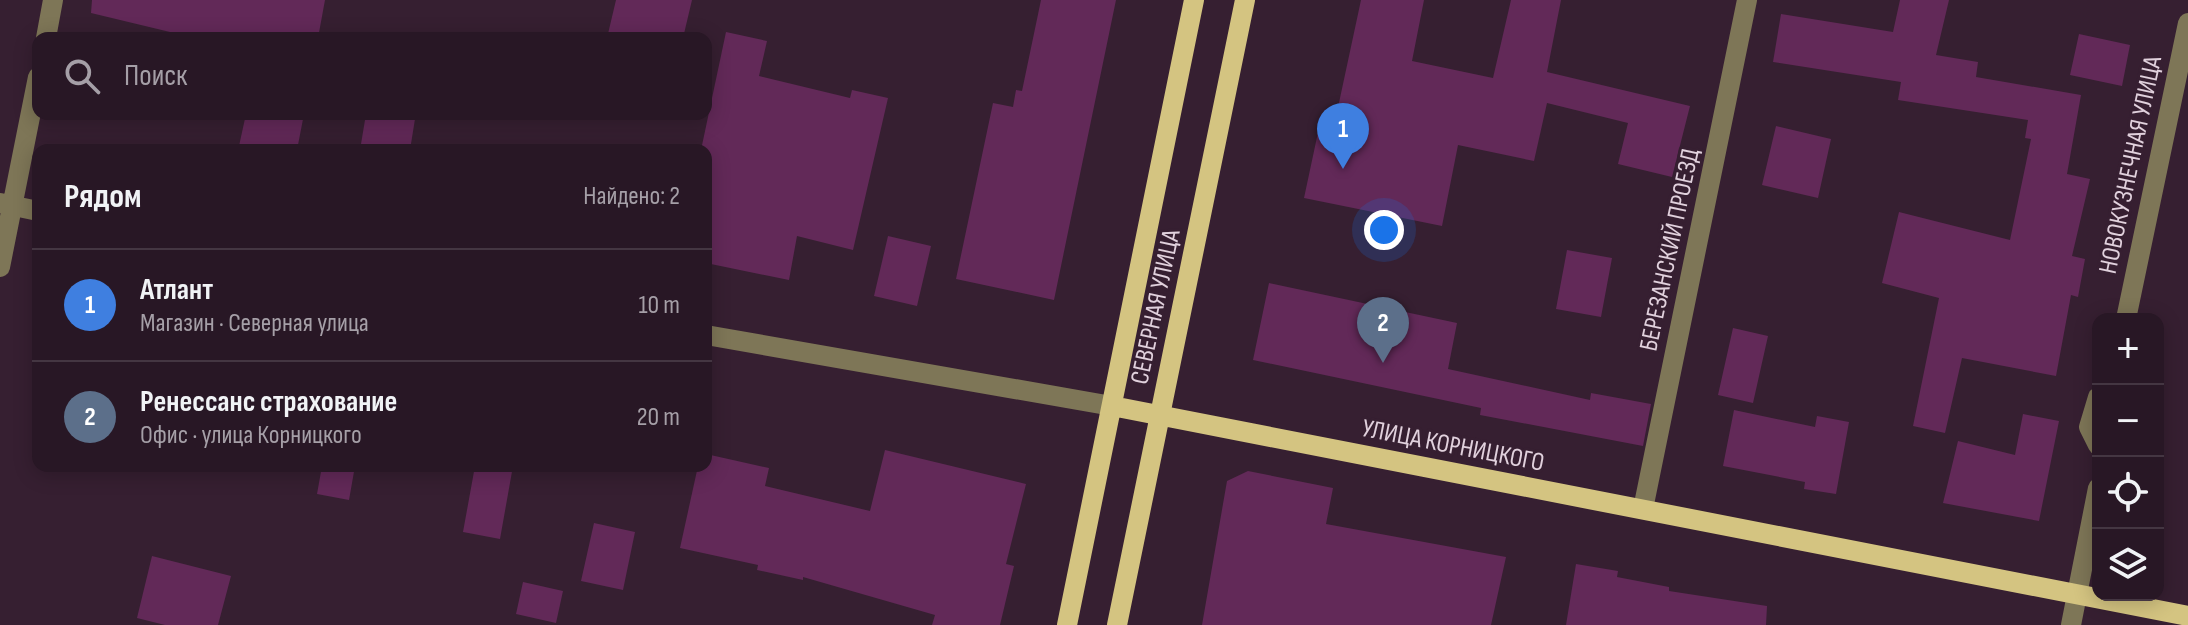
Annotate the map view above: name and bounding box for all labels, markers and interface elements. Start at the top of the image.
search box [32,32,712,120]
street label: НОВОКУЗНЕЧНАЯ УЛИЦА [2093,52,2169,277]
icon: search [60,54,104,98]
text: Поиск [124,58,187,94]
pin: 1 [1317,103,1369,169]
street label: БЕРЕЗАНСКИЙ ПРОЕЗД [1633,146,1707,354]
text: Рядом [64,176,142,217]
text: Найдено: 2 [583,181,680,212]
your location [1364,210,1404,250]
street label: СЕВЕРНАЯ УЛИЦА [1124,226,1188,387]
text: Атлант [140,272,213,308]
text: 1 [85,290,95,321]
text: 10 m [638,290,680,321]
pin: 2 [1357,297,1409,363]
text: Магазин · Северная улица [140,308,369,339]
map controls [2092,313,2164,601]
button: + [2092,313,2164,385]
text: Ренессанс страхование [140,384,397,420]
button: − [2092,385,2164,457]
text: 2 [84,402,96,433]
text: 20 m [637,402,680,433]
street label: УЛИЦА КОРНИЦКОГО [1359,413,1547,479]
text: Офис · улица Корницкого [140,420,362,451]
button: locate [2092,457,2164,529]
button: layers [2092,529,2164,601]

